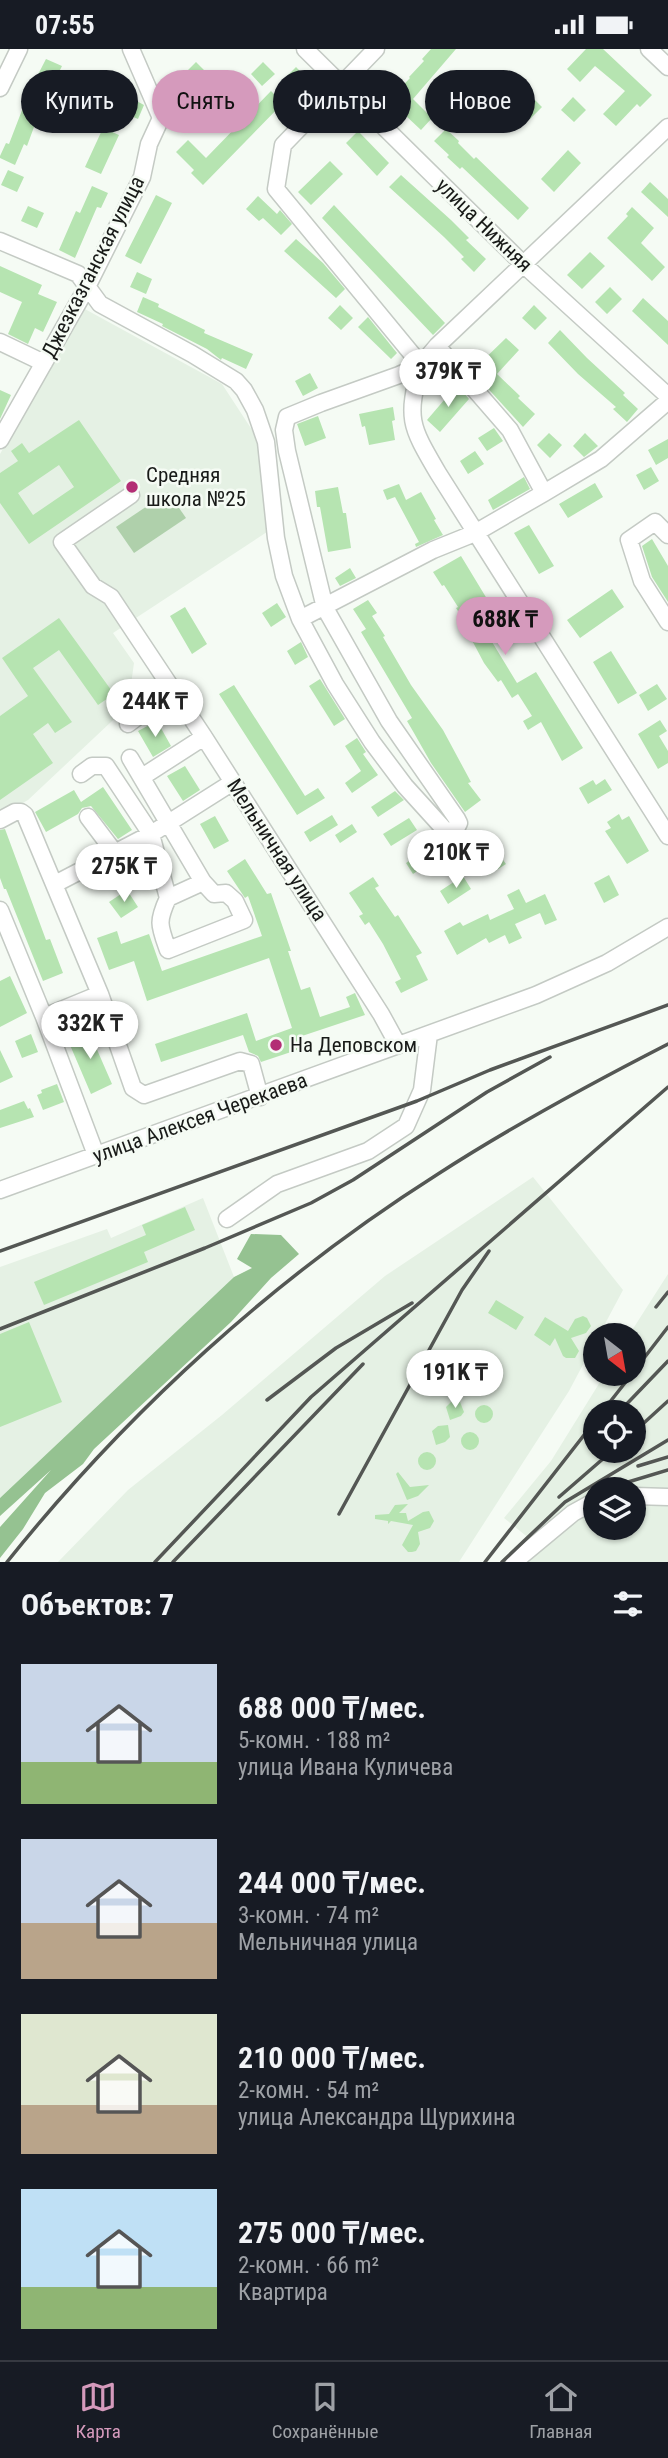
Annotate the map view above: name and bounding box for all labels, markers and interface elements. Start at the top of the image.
text: 07:55 [35,10,95,40]
chip: Купить [21,70,138,133]
chip: Снять [152,70,259,133]
chip: Фильтры [273,70,411,133]
chip: Новое [425,70,535,133]
street label: Джезказганская улица [37,172,149,362]
street label: улица Нижняя [431,173,537,277]
pin: 379K ₸ [391,349,505,409]
text: 379K ₸ [415,358,481,385]
place label: Средняя школа №25 [146,463,246,511]
marker: Средняя школа №25 [124,479,140,495]
pin: 688K ₸ [448,597,562,657]
text: 688K ₸ [472,606,538,633]
pin: 244K ₸ [98,679,212,739]
text: 244K ₸ [122,688,188,715]
street label: Мельничная улица [222,775,332,925]
pin: 210K ₸ [399,831,513,890]
text: 210K ₸ [423,839,489,866]
pin: 275K ₸ [67,845,181,904]
text: 275K ₸ [91,853,157,880]
pin: 332K ₸ [33,1002,147,1061]
text: 332K ₸ [57,1010,123,1037]
place label: На Деповском [290,1033,417,1057]
marker: На Деповском [268,1037,284,1053]
street label: улица Алексея Черекаева [90,1068,310,1168]
north arrow [583,1323,646,1386]
map controls [583,1323,646,1540]
pin: 191K ₸ [398,1351,512,1410]
text: 191K ₸ [422,1359,488,1386]
button: locate [583,1400,646,1463]
button: layers [583,1477,646,1540]
icon: filters [609,1585,647,1623]
text: Объектов: 7 [21,1587,174,1622]
text: 688 000 ₸/мес. [238,1690,426,1725]
icon: home [77,1692,161,1776]
text: 5-комн. · 188 m² [238,1727,390,1754]
text: улица Ивана Куличева [238,1754,453,1781]
text: 244 000 ₸/мес. [238,1865,426,1900]
icon: home [77,1867,161,1951]
text: 3-комн. · 74 m² [238,1902,379,1929]
text: Мельничная улица [238,1929,418,1956]
text: 210 000 ₸/мес. [238,2040,426,2075]
icon: home [77,2042,161,2126]
text: 2-комн. · 54 m² [238,2077,379,2104]
text: улица Александра Щурихина [238,2104,516,2131]
text: 275 000 ₸/мес. [238,2215,426,2250]
icon: home [77,2217,161,2301]
text: 2-комн. · 66 m² [238,2252,379,2279]
text: Квартира [238,2279,328,2306]
tab: Карта [75,2378,121,2443]
tab: Сохранённые [272,2378,378,2443]
tab: Главная [529,2378,593,2443]

